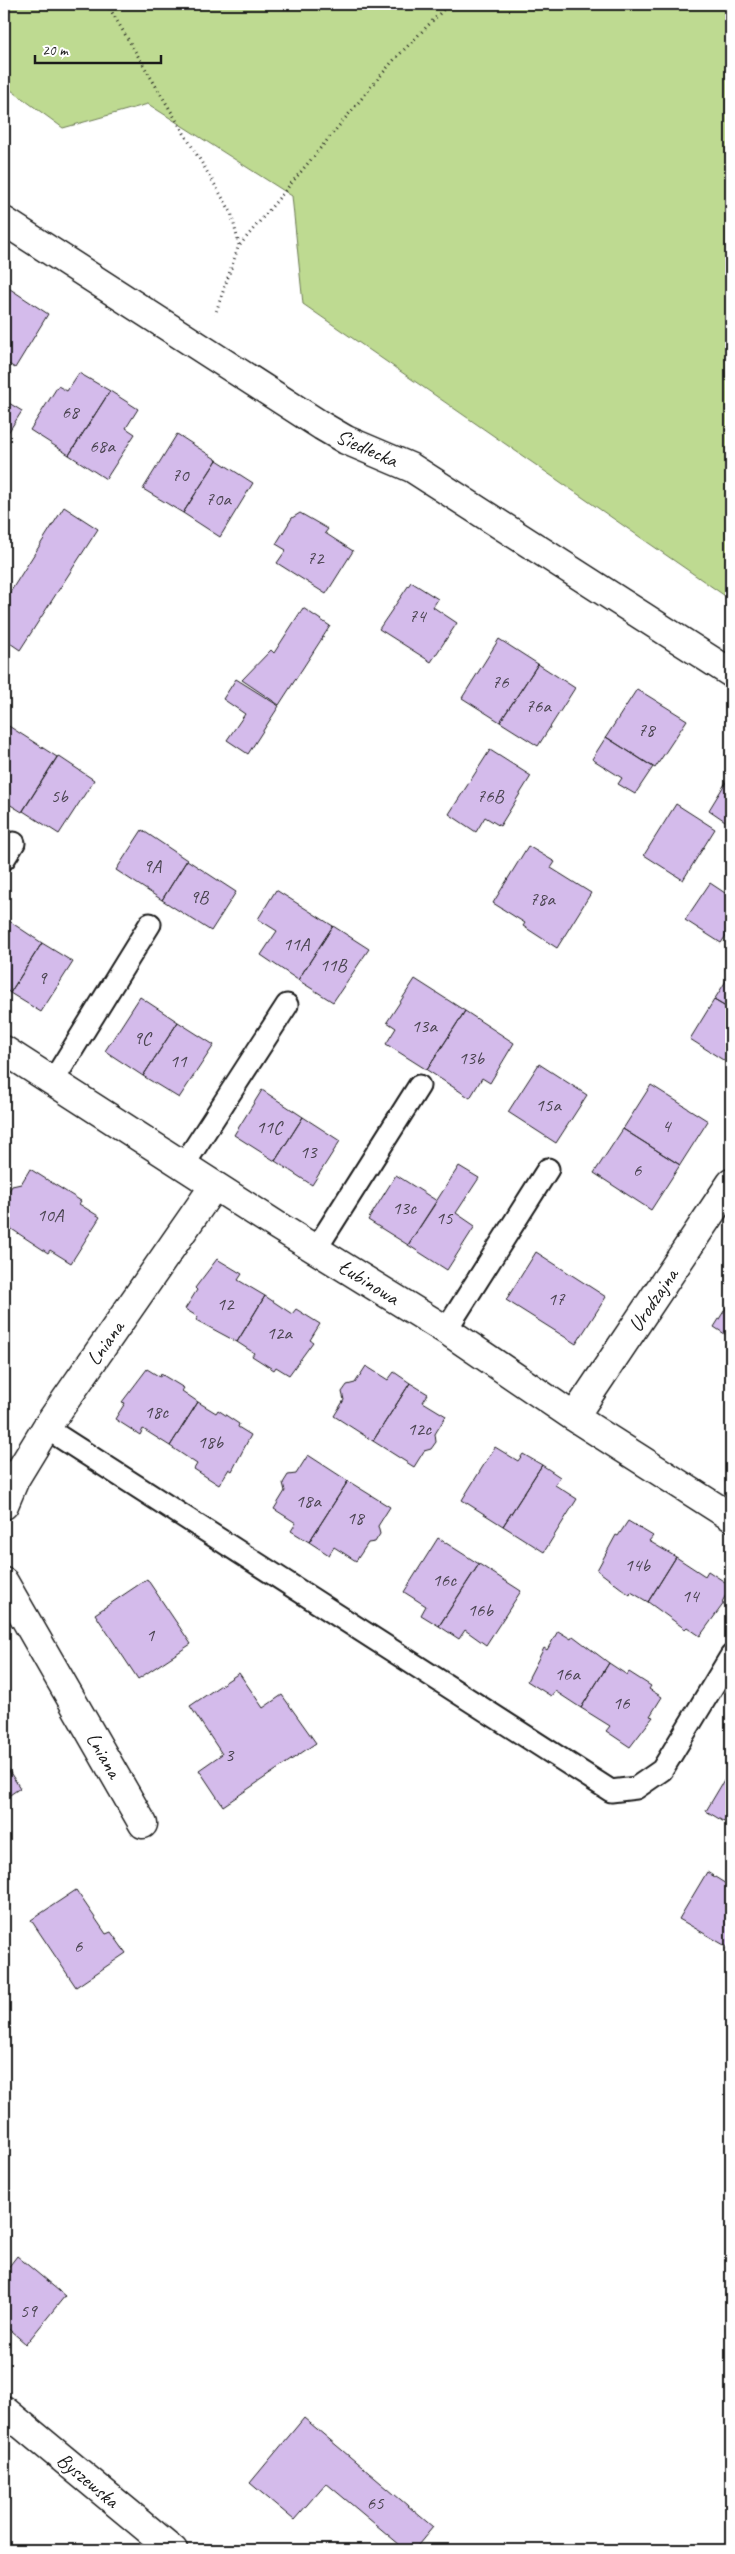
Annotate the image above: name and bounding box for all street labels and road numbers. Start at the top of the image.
street label: Siedlecka [332,423,403,474]
street label: Łubinowa [334,1253,406,1312]
street label: Urodzajna [622,1261,685,1337]
street label: Lniana [80,1314,131,1370]
street label: Lniana [81,1728,129,1785]
street label: Byszewska [52,2447,125,2514]

